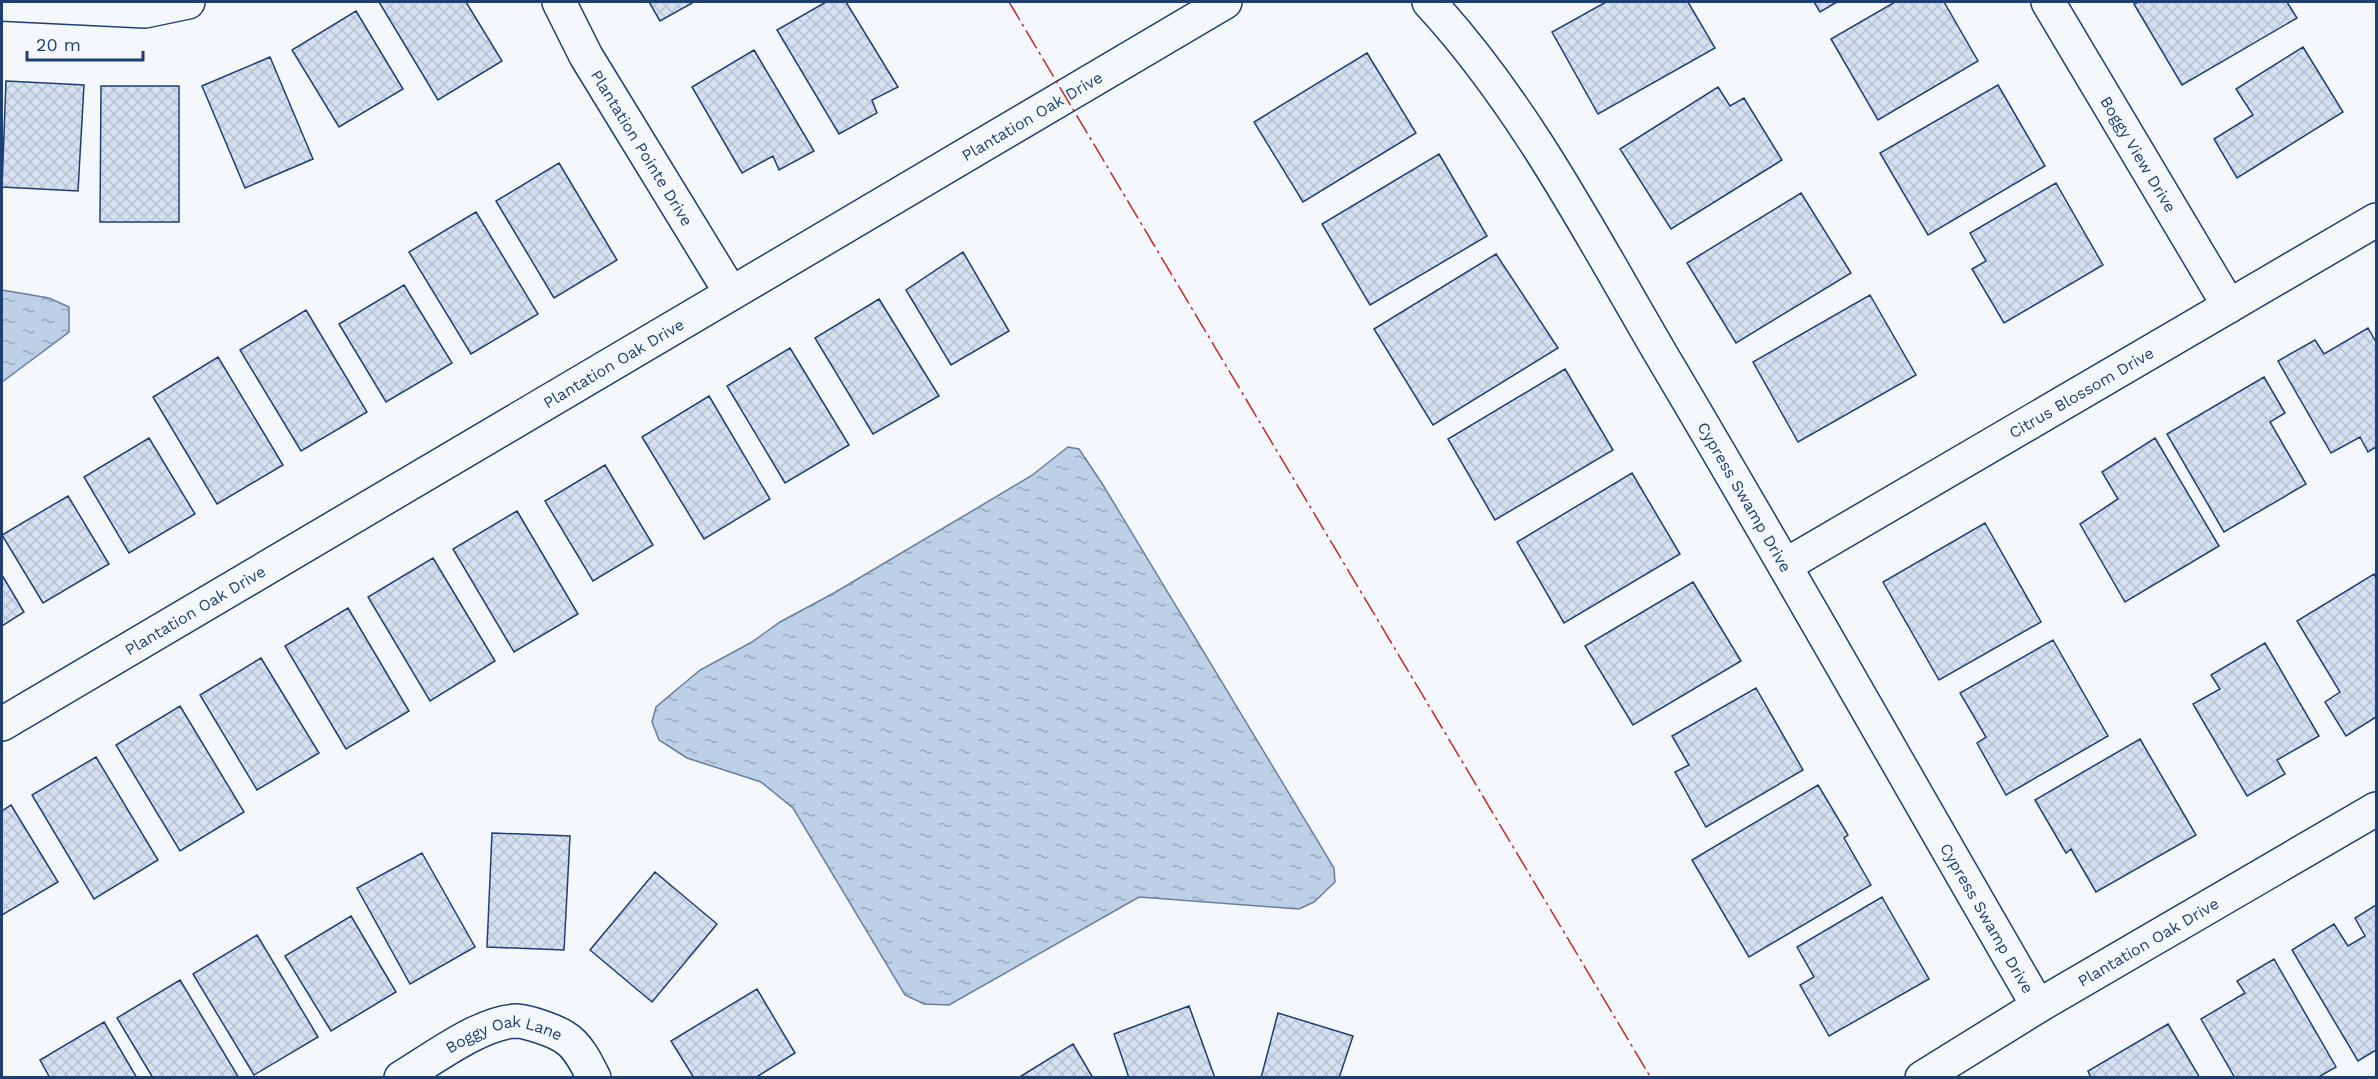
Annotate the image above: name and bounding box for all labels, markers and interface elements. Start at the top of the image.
scale bar [27,24,142,62]
text: 20 m [36,34,81,55]
street label: Plantation Pointe Drive [587,66,697,229]
street label: Plantation Oak Drive [958,67,1106,165]
street label: Boggy View Drive [2097,93,2180,216]
street label: Plantation Oak Drive [540,314,687,412]
street label: Citrus Blossom Drive [2006,343,2157,442]
street label: Cypress Swamp Drive [1694,418,1796,575]
street label: Plantation Oak Drive [121,561,269,659]
street label: Cypress Swamp Drive [1936,839,2038,996]
street label: Plantation Oak Drive [2074,893,2222,990]
street label: Boggy Oak Lane [442,1011,566,1057]

